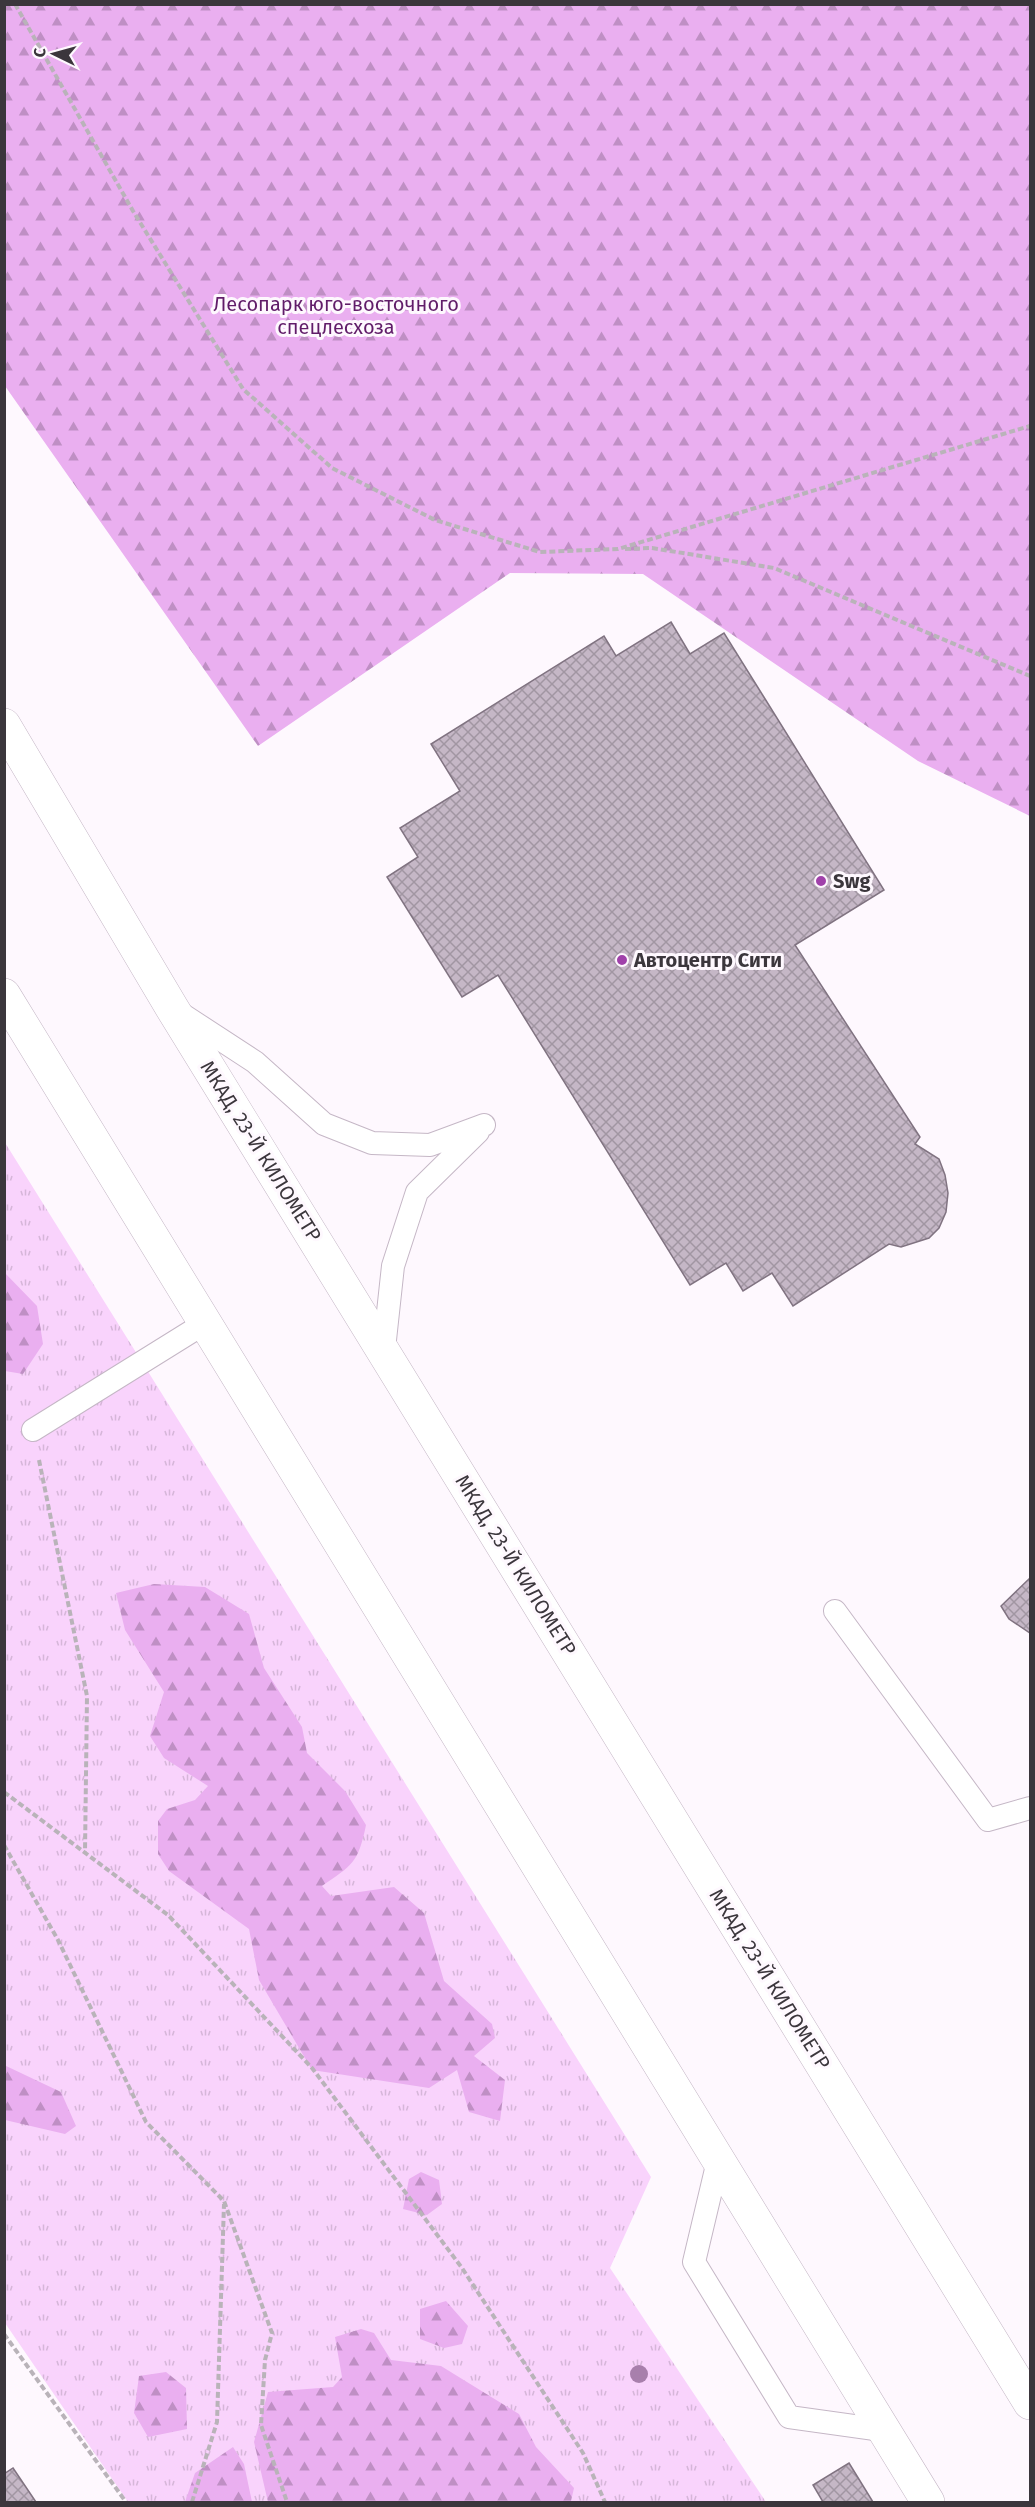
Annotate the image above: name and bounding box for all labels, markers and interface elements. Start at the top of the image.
north arrow [24,24,84,84]
text: С [30,47,49,58]
park label: Лесопарк юго-восточного спецлесхоза [213,292,459,339]
place label: Swg [833,869,871,893]
marker: Swg [814,874,828,888]
place label: Автоцентр Сити [633,948,782,972]
marker: Автоцентр Сити [615,953,629,967]
street label: МКАД, 23-Й КИЛОМЕТР [196,1056,326,1246]
street label: МКАД, 23-Й КИЛОМЕТР [451,1470,581,1660]
street label: МКАД, 23-Й КИЛОМЕТР [705,1884,835,2074]

